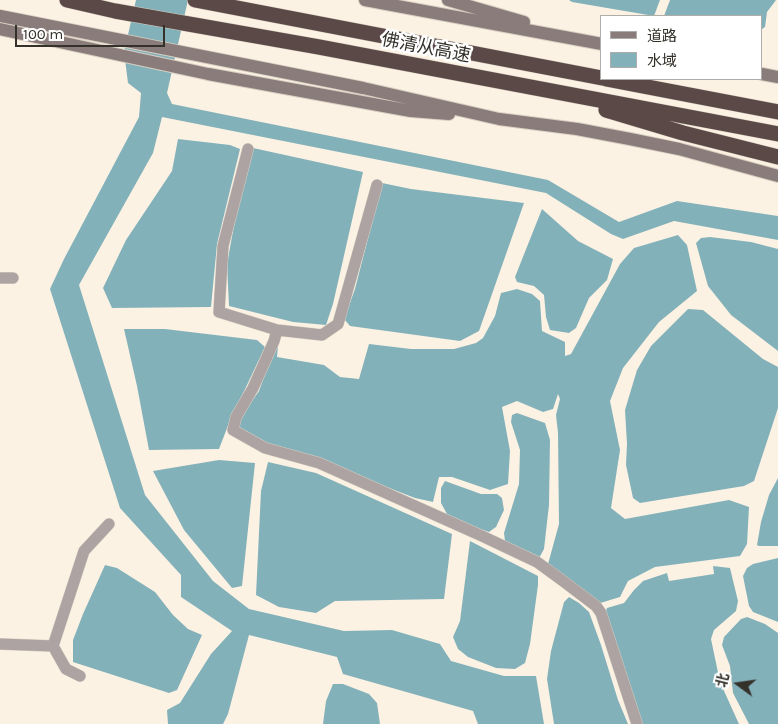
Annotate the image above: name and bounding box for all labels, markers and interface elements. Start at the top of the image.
scale bar [18,15,168,47]
legend [600,15,763,80]
text: 100 m [23,25,63,43]
text: 道路 [647,27,677,45]
street label: 佛清从高速 [380,29,472,67]
text: 水域 [647,52,677,70]
north arrow [713,659,763,709]
text: 北 [713,671,733,689]

